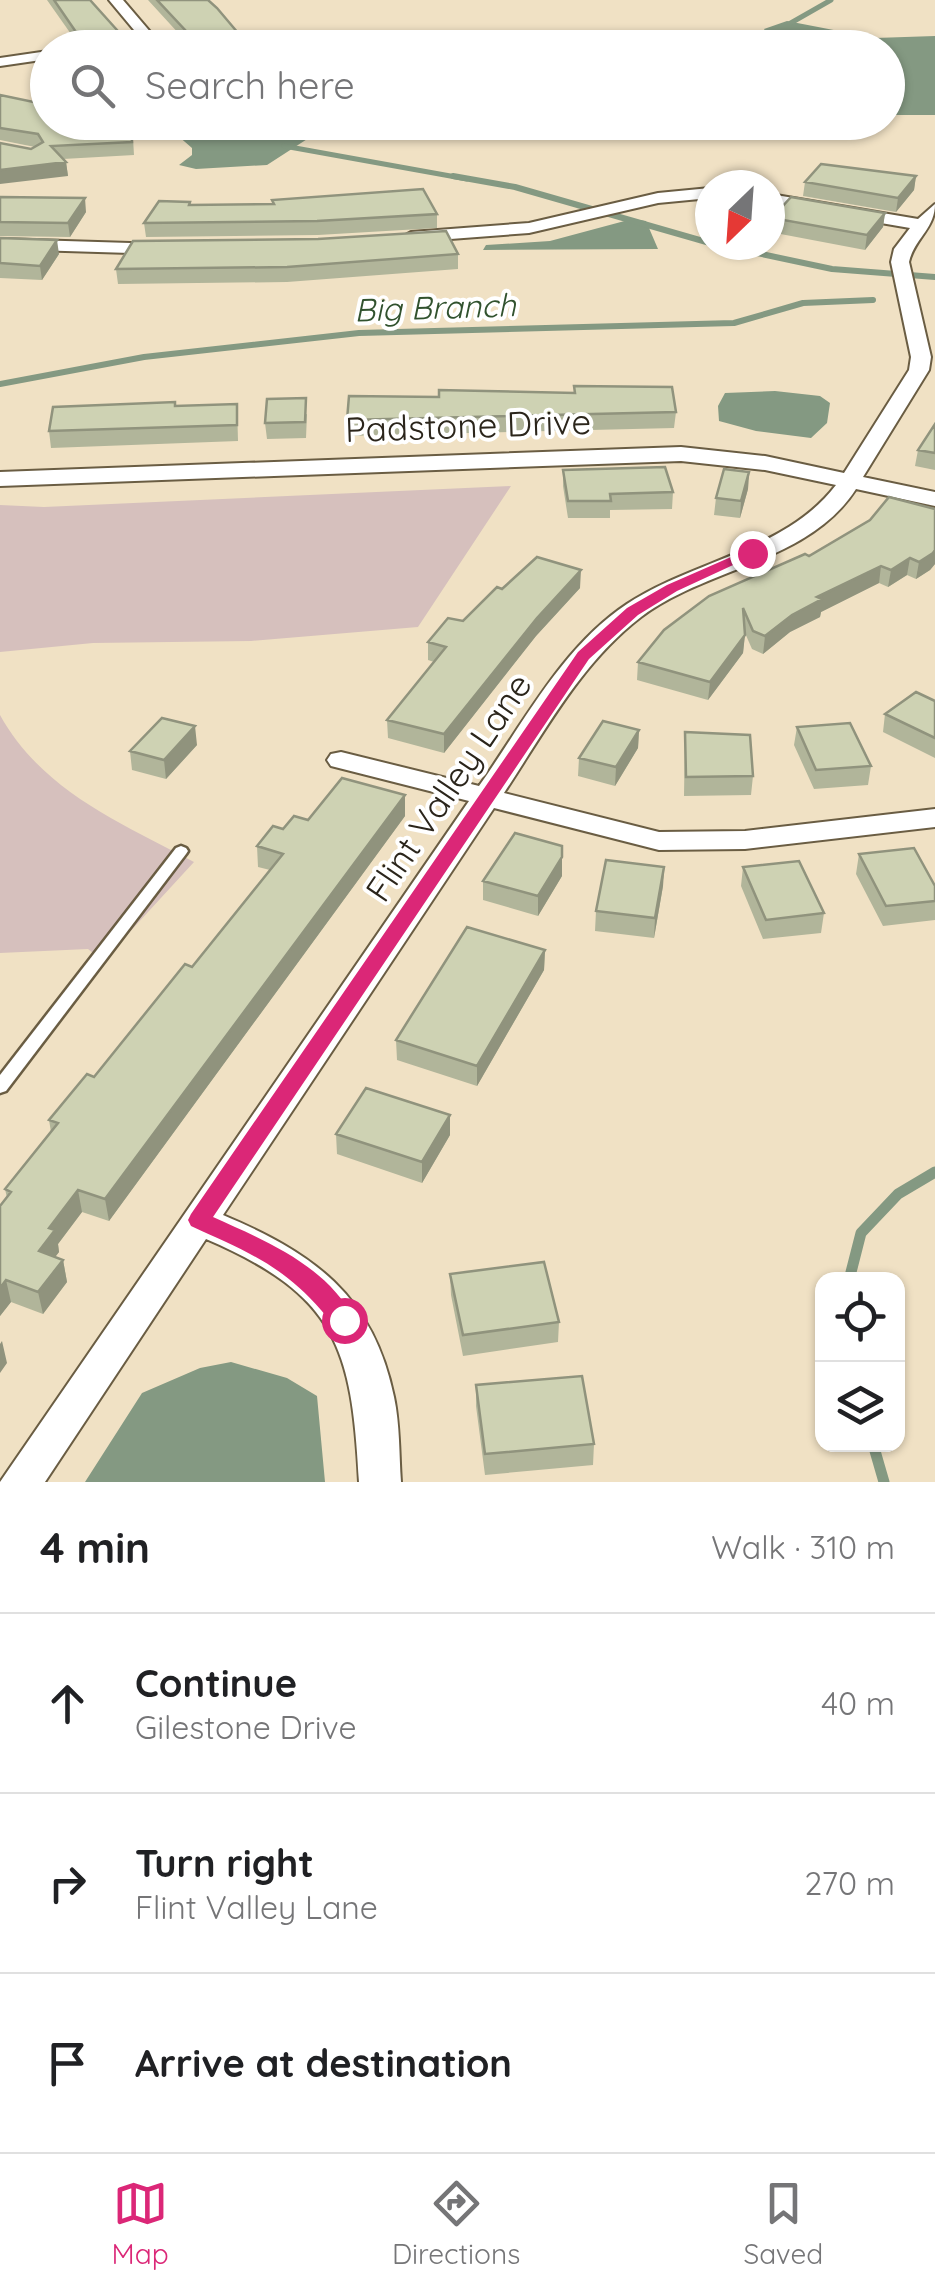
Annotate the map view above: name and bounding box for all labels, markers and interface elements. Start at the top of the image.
search box [30,30,905,140]
icon: search [65,58,120,113]
text: Search here [145,61,355,109]
north arrow [695,170,785,260]
water label: Big Branch [353,284,517,330]
street label: Padstone Drive [344,399,592,451]
route end [730,531,776,577]
street label: Flint Valley Lane [355,665,541,909]
map controls [815,1272,905,1452]
button: locate [815,1272,905,1362]
route start [322,1298,368,1344]
button: layers [815,1362,905,1452]
text: 4 min [40,1521,150,1574]
text: Walk · 310 m [711,1527,895,1567]
text: Continue [135,1659,297,1707]
icon: ahead [40,1676,95,1731]
text: 40 m [821,1683,895,1723]
text: Gilestone Drive [135,1707,357,1747]
text: Turn right [135,1839,314,1887]
icon: right [40,1856,95,1911]
text: 270 m [804,1863,895,1903]
text: Flint Valley Lane [135,1887,378,1927]
icon: arrive [40,2036,95,2091]
text: Arrive at destination [135,2039,512,2087]
tab: Map [112,2176,169,2271]
tab: Directions [392,2176,520,2271]
tab: Saved [744,2176,823,2271]

